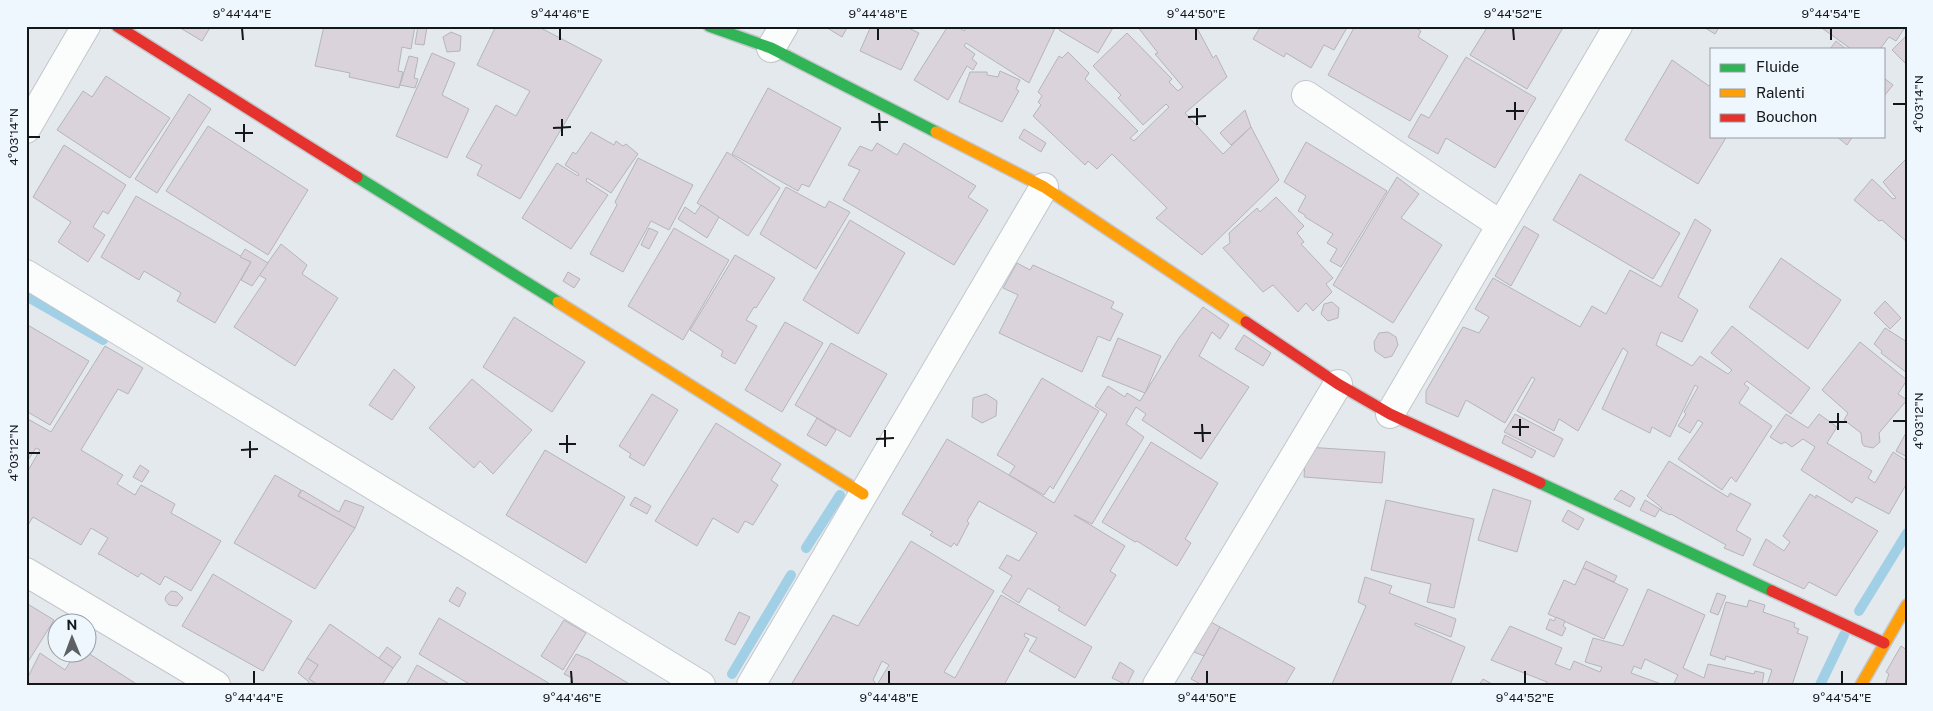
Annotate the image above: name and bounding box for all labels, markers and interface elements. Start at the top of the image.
text: 9°44'44"E [213,7,271,21]
text: 9°44'46"E [531,7,589,21]
text: 9°44'48"E [849,7,907,21]
text: 9°44'50"E [1167,7,1225,21]
text: 9°44'52"E [1484,7,1542,21]
text: 9°44'54"E [1802,7,1860,21]
legend [1710,48,1886,138]
text: Fluide [1756,58,1799,75]
text: 4°03'14"N [1912,75,1926,133]
text: Ralenti [1756,84,1805,101]
text: 4°03'14"N [7,108,21,166]
text: Bouchon [1756,108,1817,125]
text: 4°03'12"N [1912,392,1926,450]
text: 4°03'12"N [7,424,21,482]
north arrow [48,614,98,664]
text: N [66,617,77,633]
text: 9°44'44"E [225,691,283,705]
text: 9°44'46"E [543,691,601,705]
text: 9°44'48"E [860,691,918,705]
text: 9°44'50"E [1178,691,1236,705]
text: 9°44'52"E [1496,691,1554,705]
text: 9°44'54"E [1813,691,1871,705]

